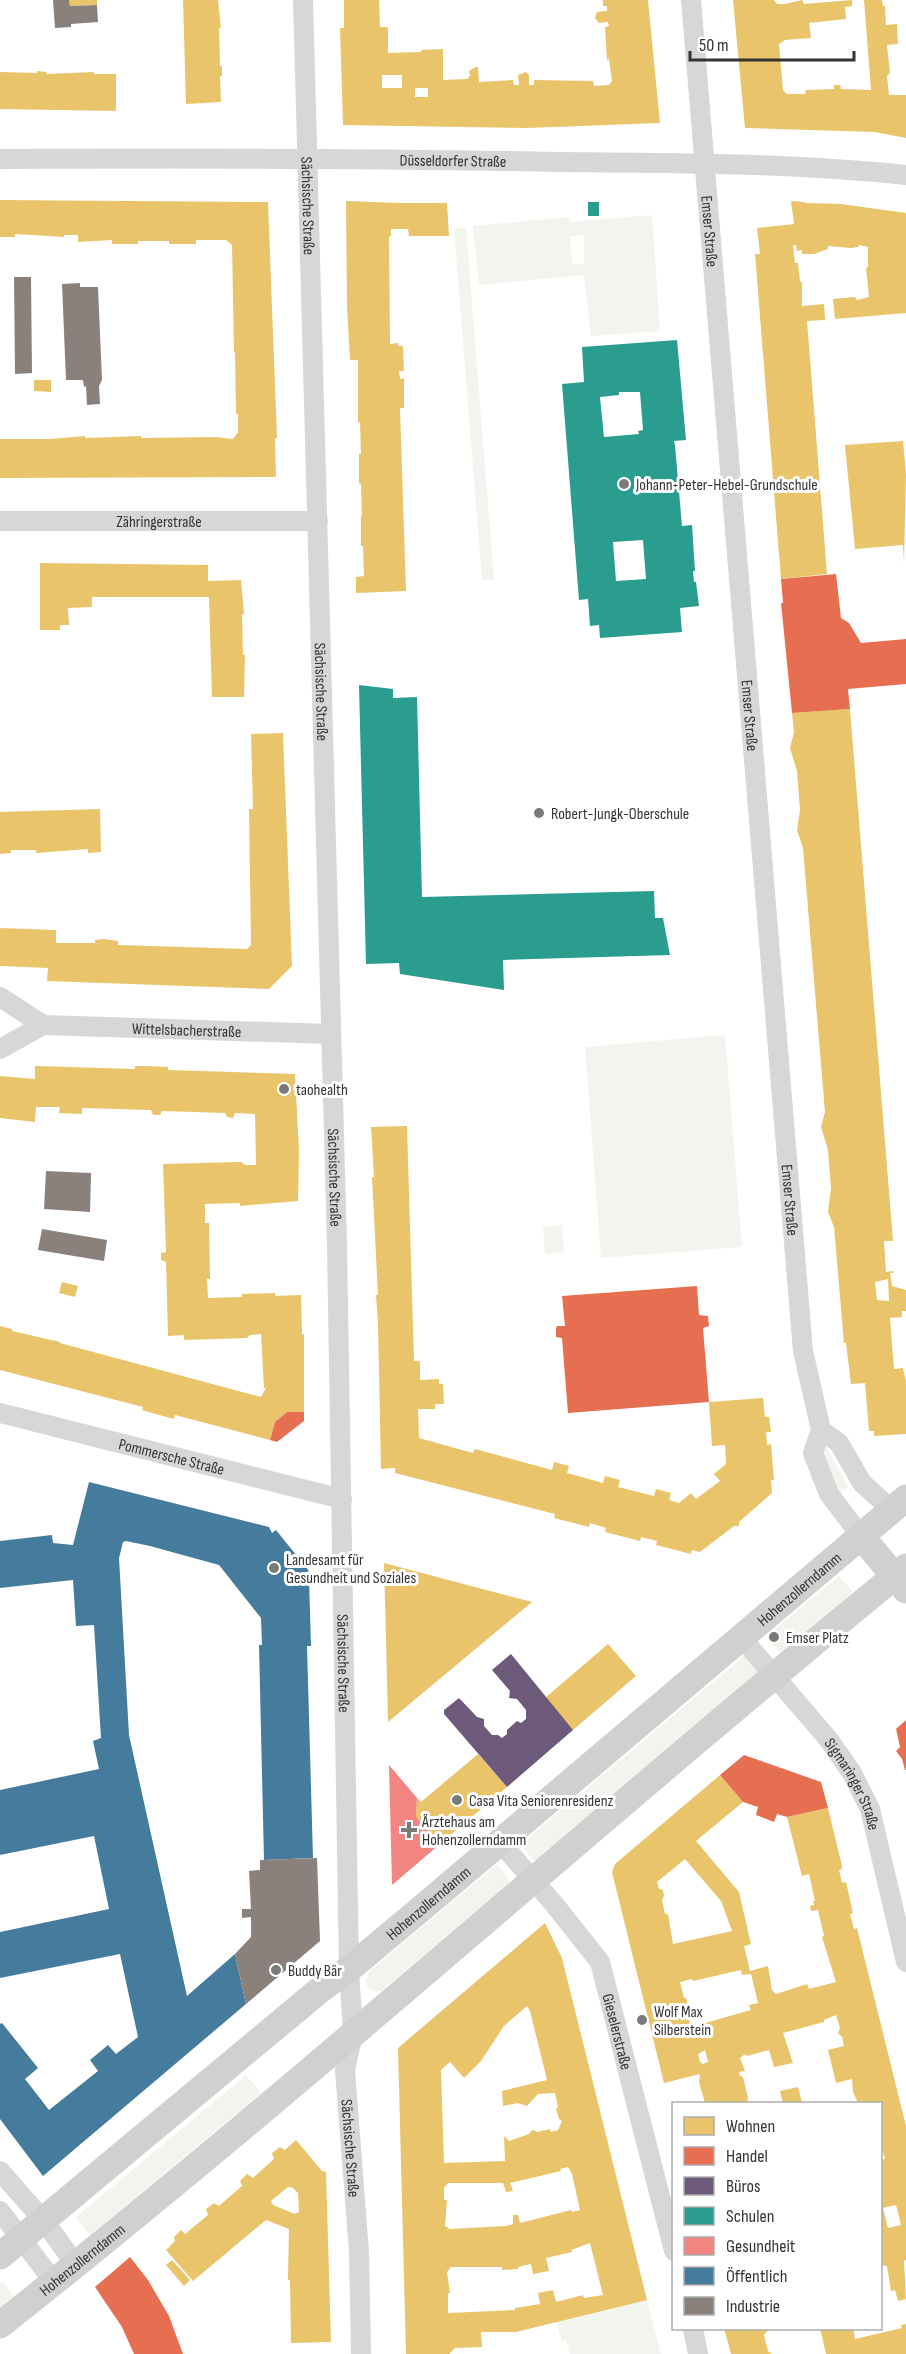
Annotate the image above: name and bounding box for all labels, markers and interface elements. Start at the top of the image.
scale bar [690,24,854,62]
text: 50 m [699,35,729,56]
street label: Düsseldorfer Straße [399,151,506,172]
street label: Sächsische Straße [296,156,318,255]
street label: Emser Straße [696,195,721,268]
place label: Johann-Peter-Hebel-Grundschule [635,476,818,495]
marker: Johann-Peter-Hebel-Grundschule [617,477,631,491]
street label: Zähringerstraße [116,513,202,532]
street label: Sächsische Straße [310,642,331,741]
street label: Emser Straße [736,679,761,752]
place label: Robert-Jungk-Oberschule [551,805,689,824]
marker: Robert-Jungk-Oberschule [532,806,546,820]
street label: Wittelsbacherstraße [132,1020,242,1042]
place label: taohealth [296,1081,348,1100]
marker: taohealth [277,1082,291,1096]
street label: Sächsische Straße [323,1128,344,1227]
street label: Emser Straße [777,1164,801,1236]
street label: Pommersche Straße [117,1435,226,1480]
street label: Hohenzollerndamm [754,1549,846,1631]
place label: Landesamt für Gesundheit und Soziales [286,1551,416,1588]
marker: Landesamt für Gesundheit und Soziales [267,1561,281,1575]
street label: Sächsische Straße [332,1614,353,1713]
place label: Emser Platz [786,1629,849,1648]
marker: Emser Platz [767,1630,781,1644]
street label: Sigmaringer Straße [820,1735,883,1832]
place label: Casa Vita Seniorenresidenz [469,1792,614,1811]
marker: Casa Vita Seniorenresidenz [450,1793,464,1807]
place label: Ärztehaus am Hohenzollerndamm [421,1813,526,1850]
marker: Ärztehaus am Hohenzollerndamm [400,1821,418,1839]
street label: Hohenzollerndamm [383,1863,475,1945]
place label: Buddy Bär [288,1962,342,1981]
marker: Buddy Bär [269,1963,283,1977]
street label: Gieselerstraße [597,1992,635,2072]
place label: Wolf Max Silberstein [654,2003,711,2040]
marker: Wolf Max Silberstein [635,2013,649,2027]
street label: Sächsische Straße [336,2099,363,2198]
legend [672,2102,882,2330]
text: Wohnen [726,2116,775,2137]
text: Handel [726,2146,768,2167]
text: Büros [726,2176,760,2197]
text: Schulen [726,2206,774,2227]
street label: Hohenzollerndamm [36,2220,129,2301]
text: Gesundheit [726,2236,796,2257]
text: Öffentlich [726,2266,787,2287]
text: Industrie [726,2296,780,2317]

